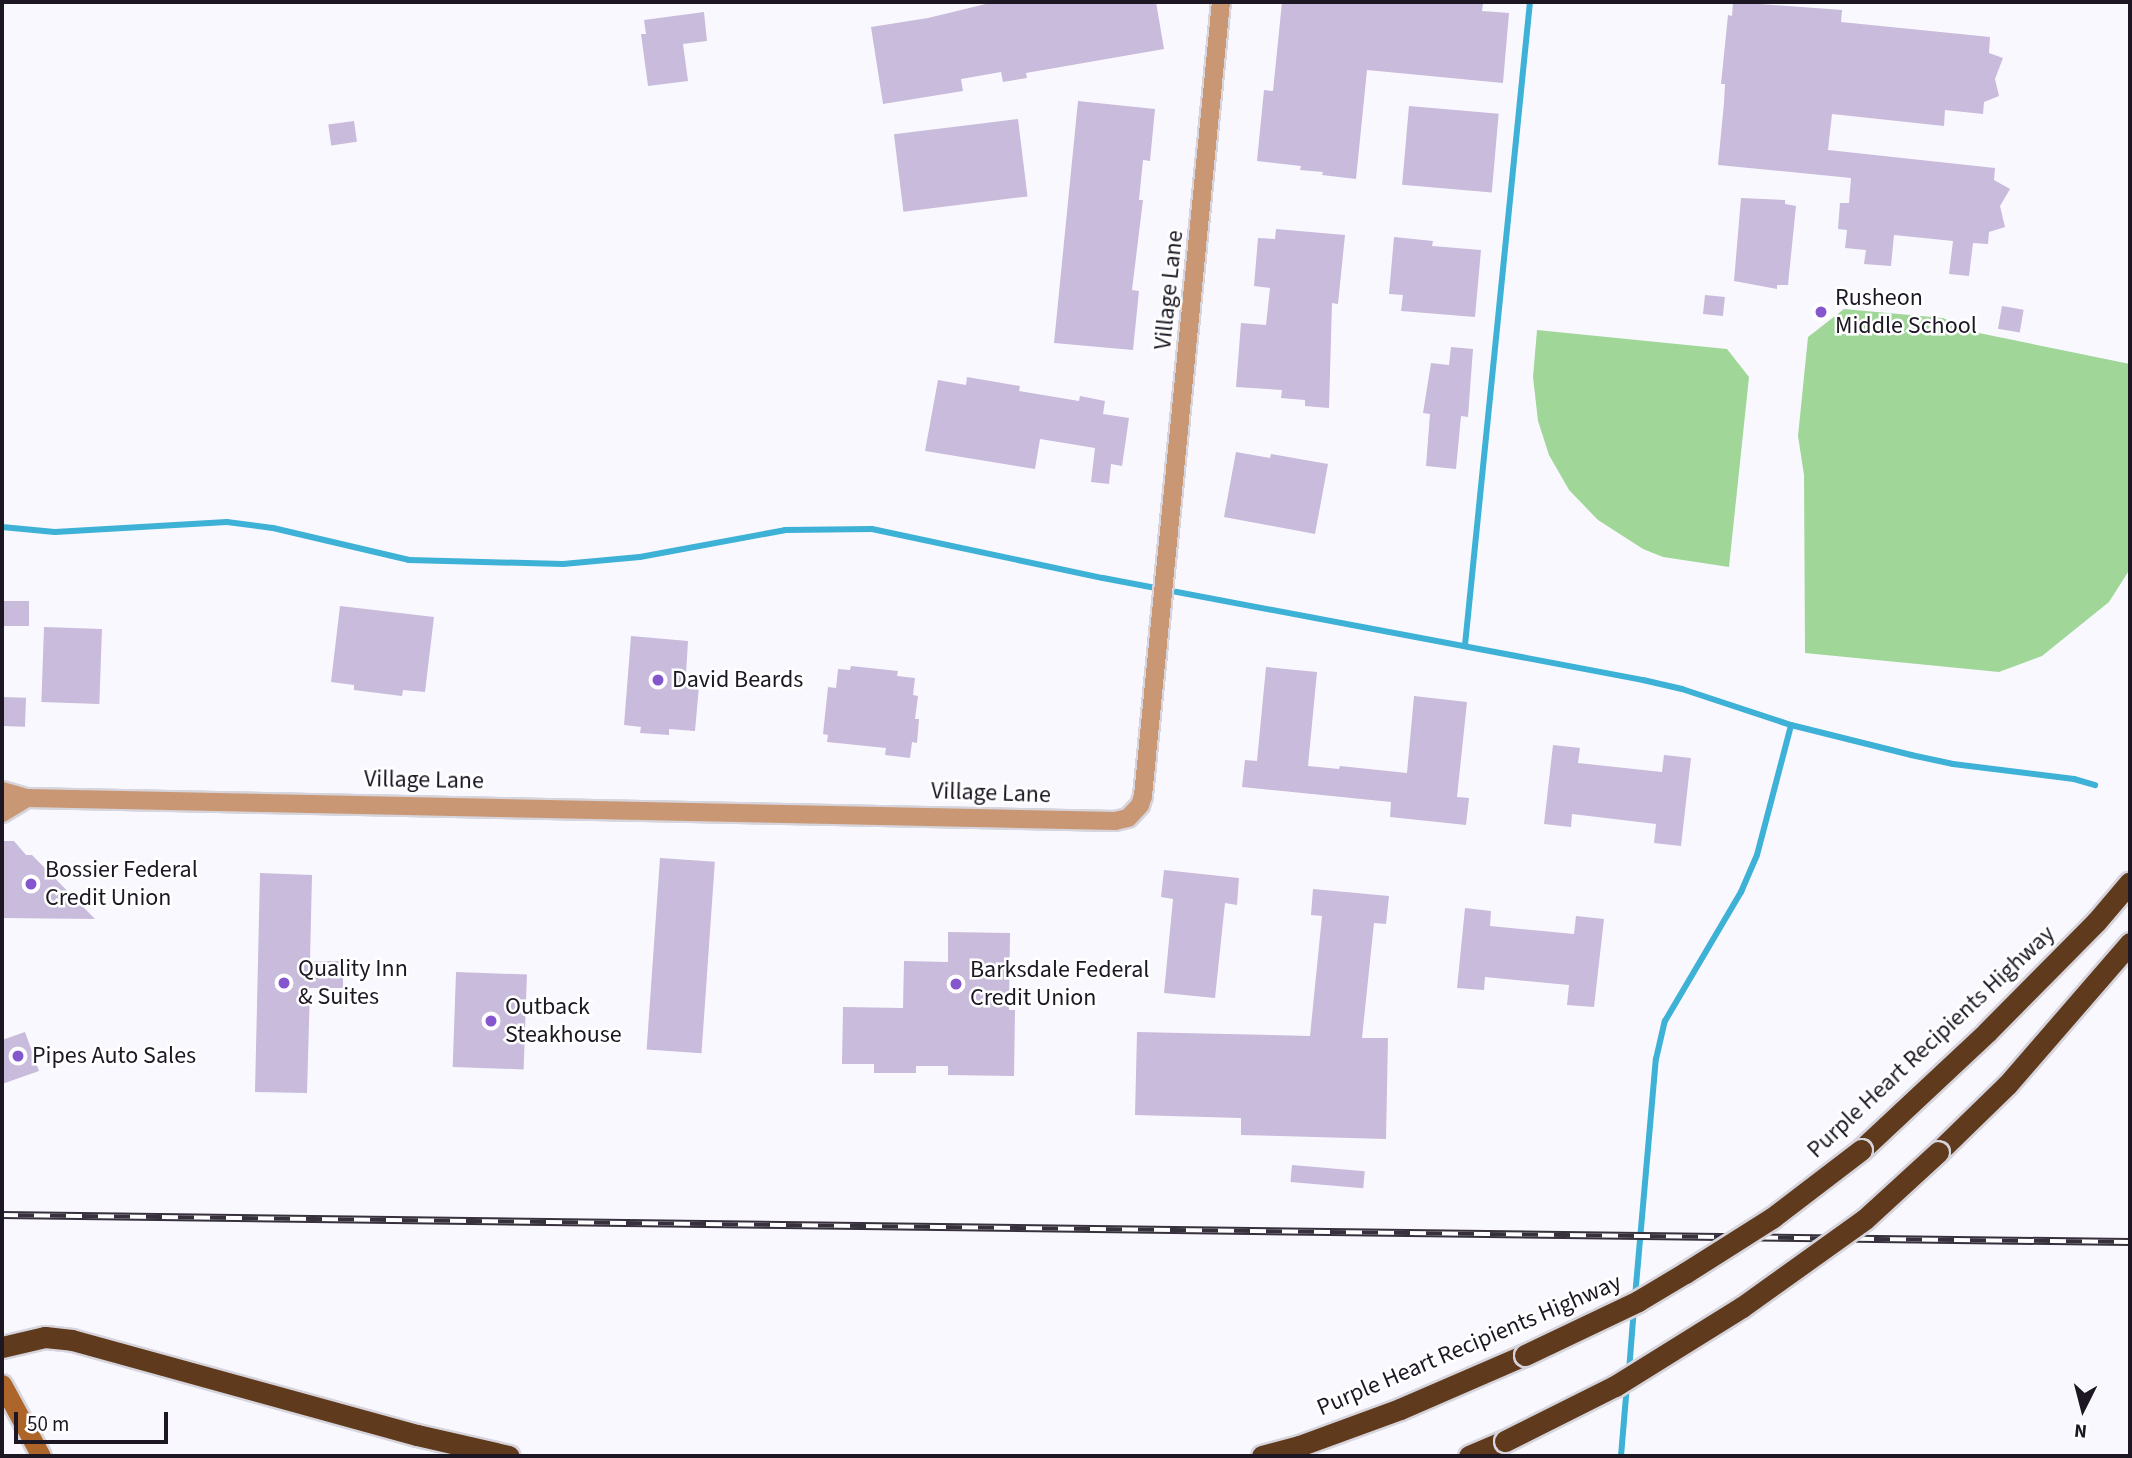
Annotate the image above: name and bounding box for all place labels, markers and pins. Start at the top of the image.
place label: Rusheon Middle School [1835,284,1977,340]
marker: Rusheon Middle School [1813,304,1829,320]
place label: David Beards [672,666,803,694]
marker: David Beards [650,672,666,688]
place label: Bossier Federal Credit Union [45,856,198,912]
marker: Bossier Federal Credit Union [23,876,39,892]
place label: Quality Inn & Suites [298,955,408,1011]
place label: Barksdale Federal Credit Union [970,956,1149,1012]
marker: Quality Inn & Suites [276,975,292,991]
marker: Barksdale Federal Credit Union [948,976,964,992]
place label: Outback Steakhouse [505,993,622,1049]
marker: Outback Steakhouse [483,1013,499,1029]
place label: Pipes Auto Sales [32,1042,196,1070]
marker: Pipes Auto Sales [10,1048,26,1064]

